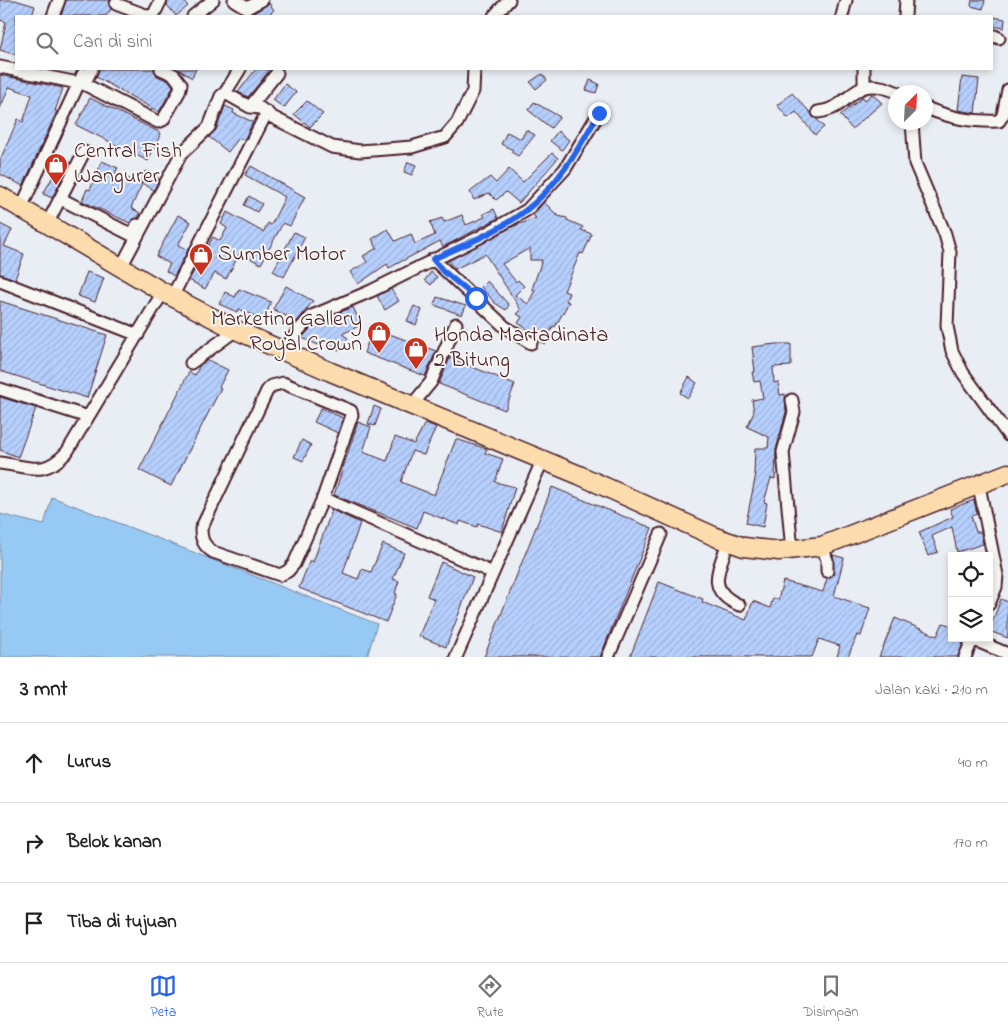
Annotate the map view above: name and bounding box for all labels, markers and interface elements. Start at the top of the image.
search box [15,15,993,70]
icon: search [33,29,61,57]
text: Cari di sini [73,29,152,56]
north arrow [888,85,933,130]
route end [588,102,611,125]
place label: Central Fish Wangurer [74,136,182,194]
shop icon: Central Fish Wangurer [43,152,69,186]
place label: Sumber Motor [218,239,346,271]
shop icon: Sumber Motor [188,242,214,276]
route start [465,287,488,310]
place label: Marketing Gallery Royal Crown [211,304,362,362]
shop icon: Marketing Gallery Royal Crown [366,320,392,354]
place label: Honda Martadinata 2 Bitung [434,320,608,378]
shop icon: Honda Martadinata 2 Bitung [403,336,429,370]
map controls [948,552,993,642]
button: locate [948,552,993,597]
button: layers [948,597,993,642]
text: 3 mnt [20,675,68,705]
text: Jalan kaki · 210 m [875,678,988,702]
icon: ahead [20,749,48,777]
text: Lurus [67,749,111,776]
text: 40 m [958,751,988,775]
icon: right [20,829,48,857]
text: Belok kanan [67,829,161,856]
text: 170 m [953,831,988,855]
icon: arrive [20,909,48,937]
text: Tiba di tujuan [67,909,177,936]
tab: Peta [149,972,177,1023]
tab: Rute [476,972,504,1023]
tab: Disimpan [803,972,859,1023]

